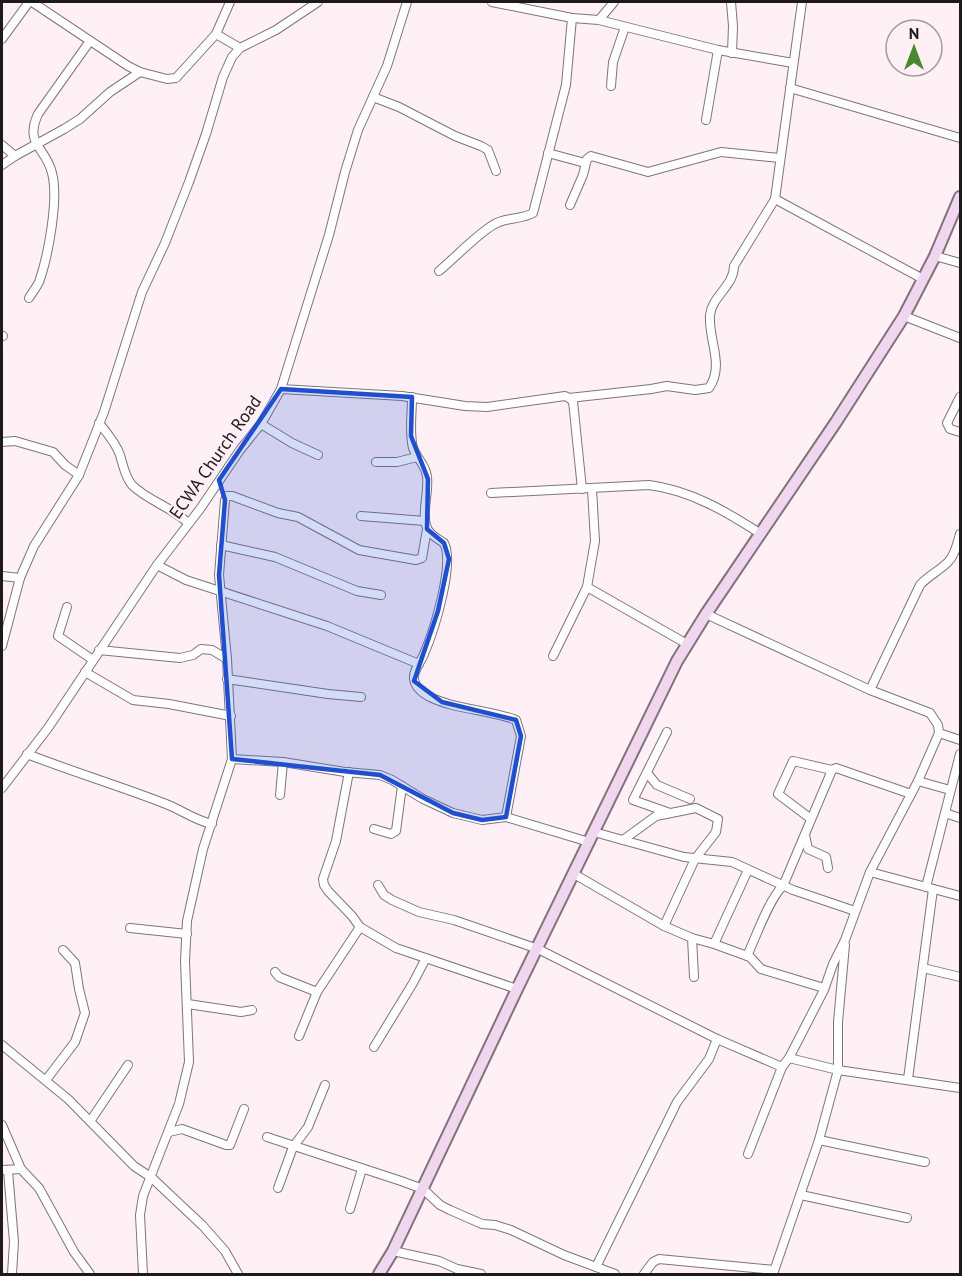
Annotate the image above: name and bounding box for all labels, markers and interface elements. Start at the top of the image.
north arrow [884,18,944,78]
text: N [909,23,919,43]
street label: ECWA Church Road [164,391,266,523]

